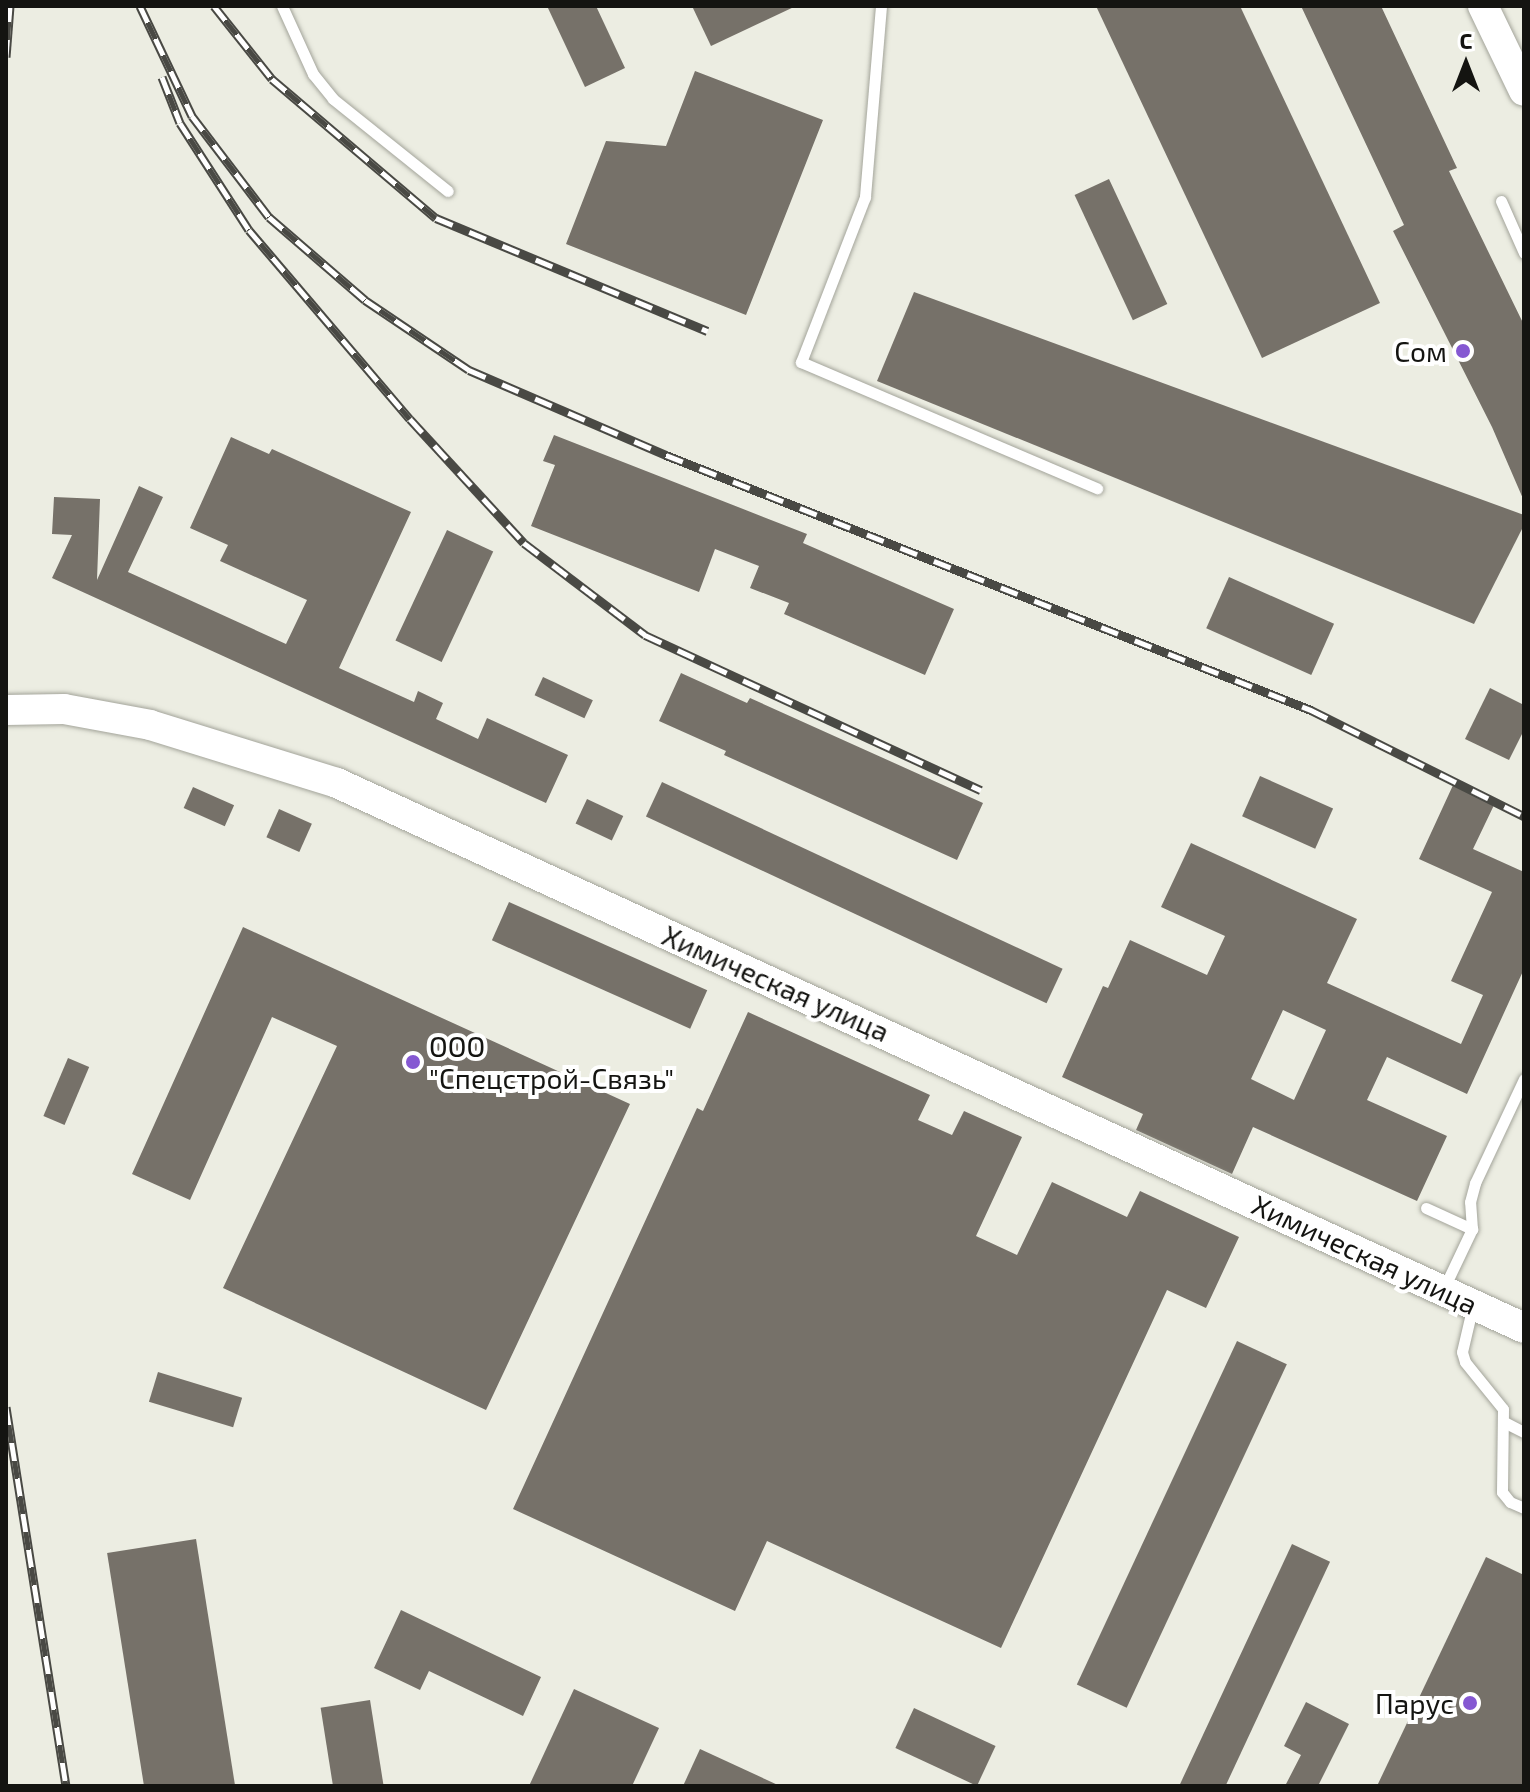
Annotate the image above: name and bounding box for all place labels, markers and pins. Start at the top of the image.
place label: Сом [1394,334,1447,368]
marker: Сом [1454,342,1472,360]
place label: ООО "Спецстрой-Связь" [429,1029,674,1095]
marker: ООО "Спецстрой-Связь" [404,1053,422,1071]
place label: Парус [1375,1686,1454,1720]
marker: Парус [1461,1694,1479,1712]

